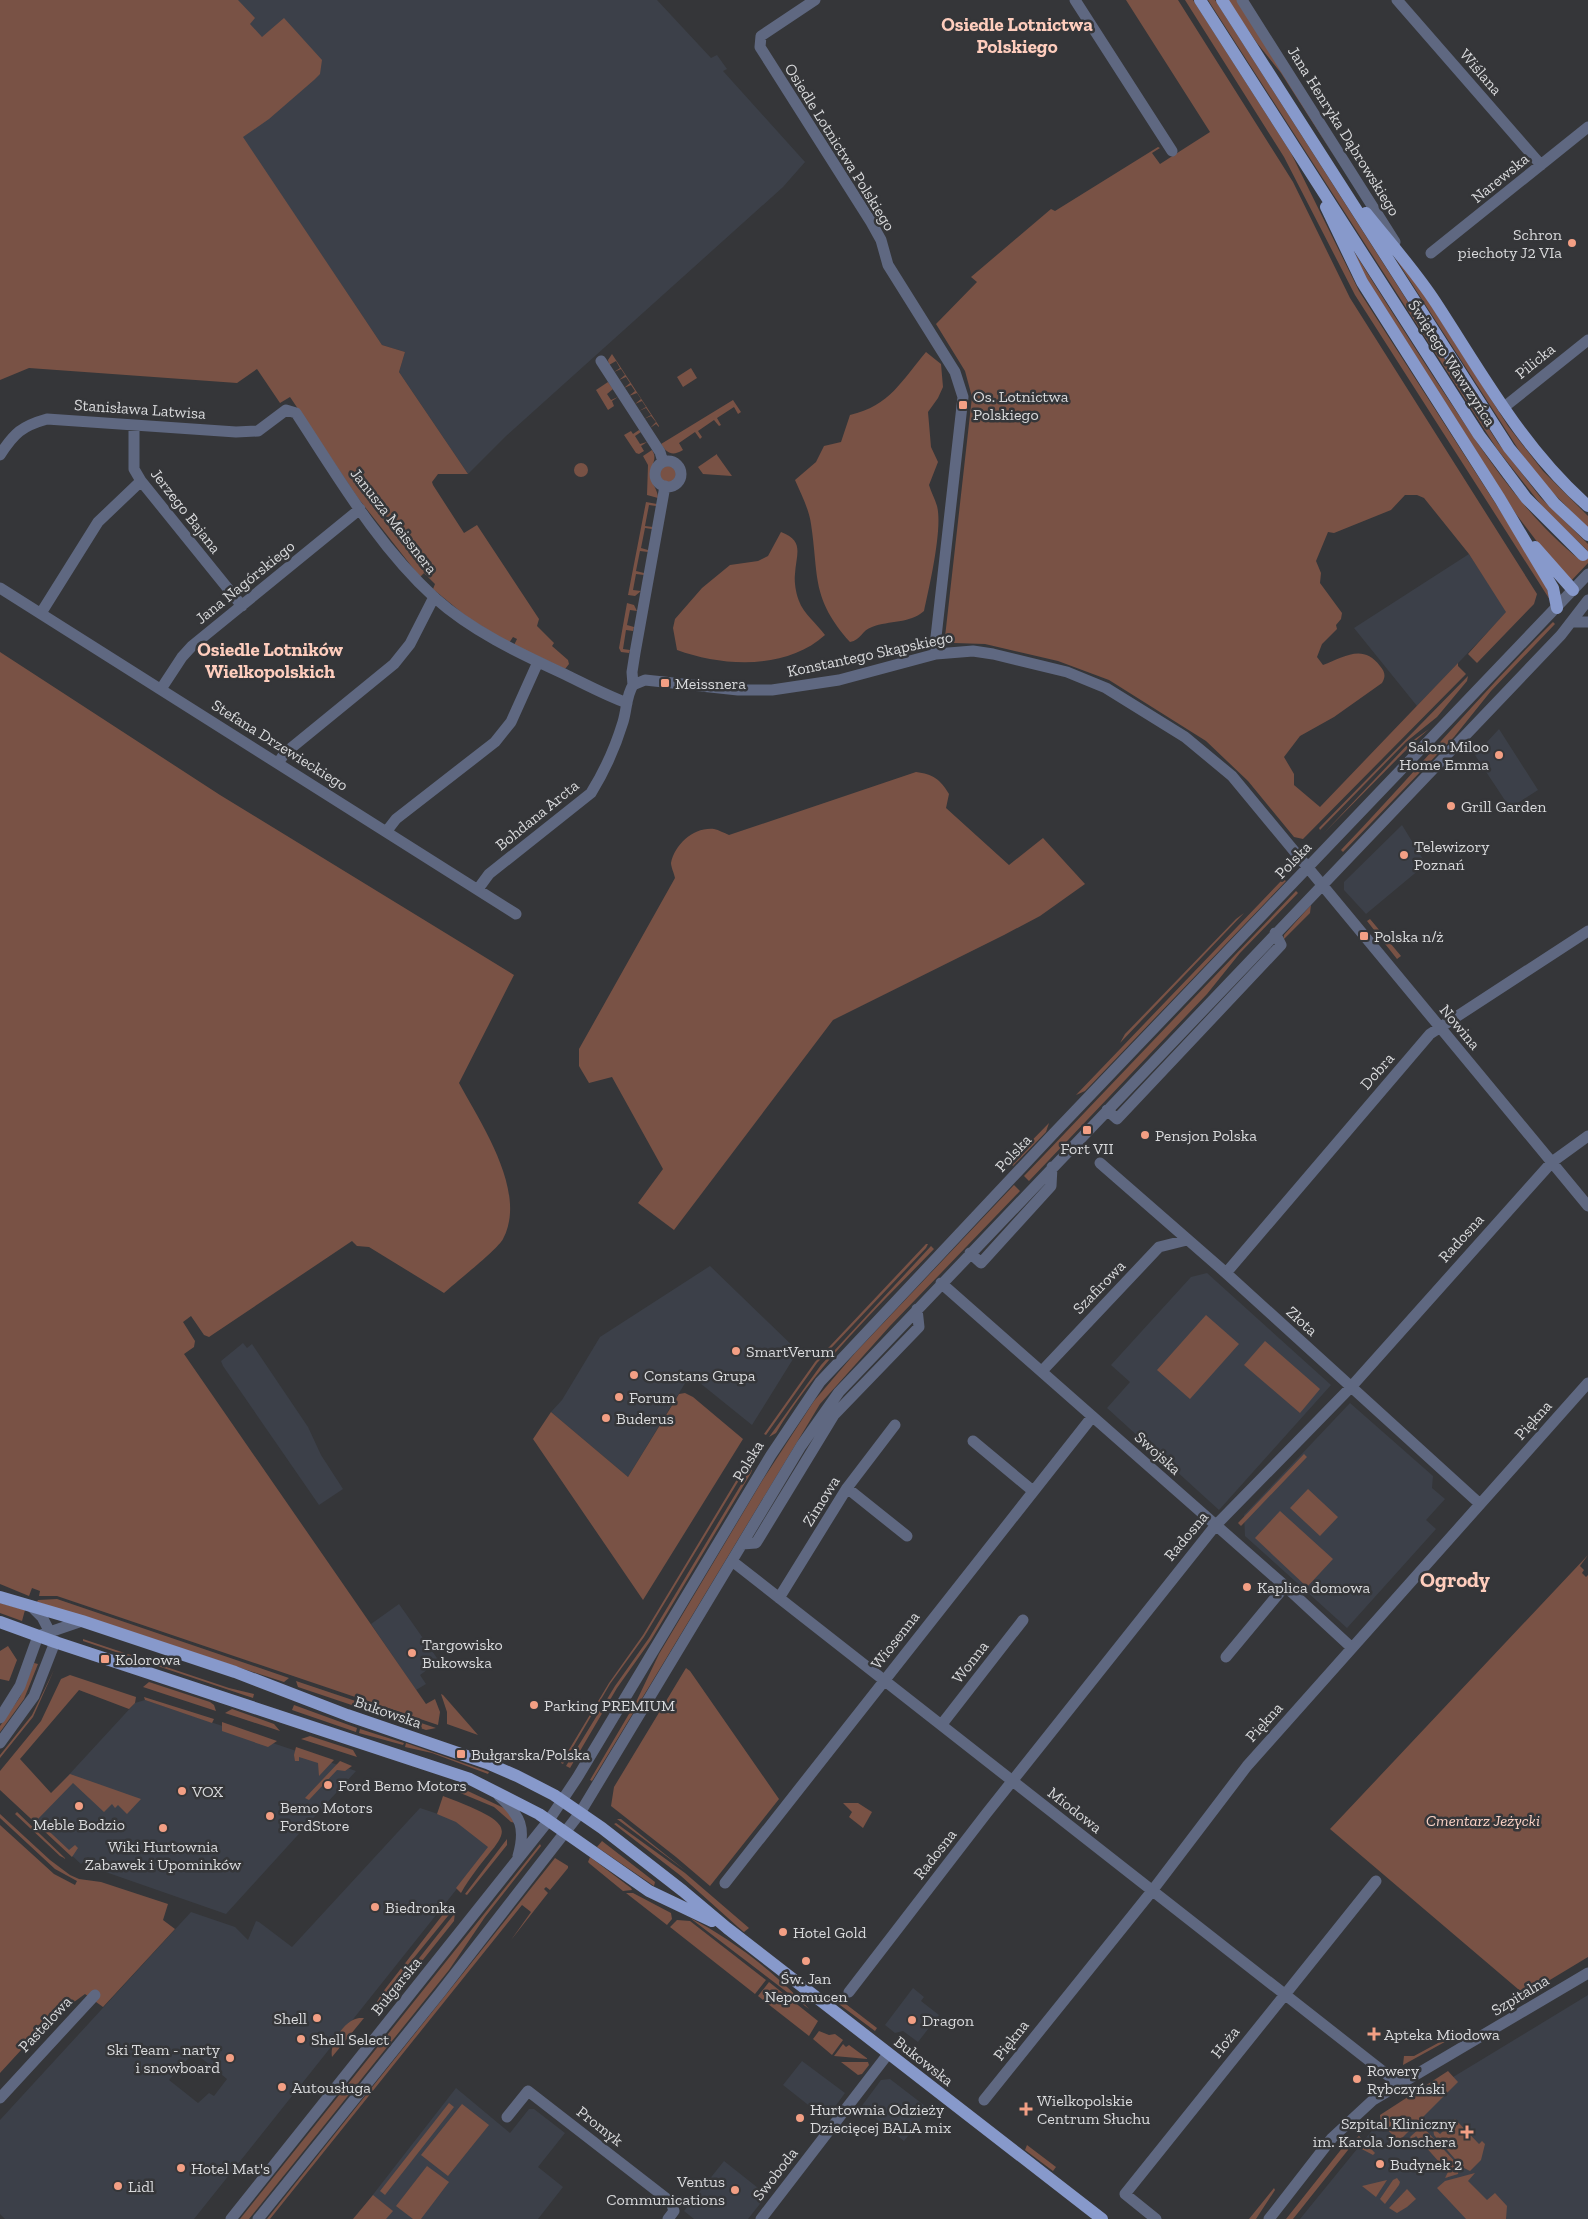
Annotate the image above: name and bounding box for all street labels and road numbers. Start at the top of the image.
street label: Jana Henryka Dąbrowskiego [1284,43,1404,219]
street label: Wiślana [1456,45,1506,99]
street label: Osiedle Lotnictwa Polskiego [781,60,899,234]
street label: Narewska [1467,149,1533,207]
street label: Świętego Wawrzyńca [1404,296,1500,430]
street label: Pilicka [1511,339,1559,383]
street label: Stanisława Latwisa [73,395,207,423]
street label: Janusza Meissnera [347,464,441,578]
street label: Jerzego Bajana [147,465,225,558]
street label: Jana Nagórskiego [192,536,298,628]
street label: Konstantego Skąpskiego [785,627,955,681]
street label: Stefana Drzewieckiego [208,695,352,795]
street label: Bohdana Arcta [492,775,583,854]
street label: Polska [1271,837,1315,883]
street label: Nowina [1436,1001,1485,1054]
street label: Dobra [1356,1049,1398,1093]
street label: Polska [991,1130,1035,1176]
street label: Radosna [1434,1210,1488,1266]
street label: Szafirowa [1069,1256,1129,1318]
street label: Złota [1282,1302,1322,1340]
street label: Piękna [1510,1396,1556,1444]
street label: Swojska [1131,1427,1185,1479]
street label: Polska [728,1437,768,1485]
street label: Zimowa [798,1472,844,1530]
street label: Radosna [1160,1507,1212,1565]
street label: Wiosenna [867,1607,924,1673]
street label: Wonna [948,1637,993,1687]
street label: Bukowska [352,1692,424,1732]
street label: Piękna [1241,1698,1287,1746]
street label: Miodowa [1044,1783,1106,1837]
street label: Radosna [910,1825,961,1883]
street label: Bułgarska [367,1953,425,2019]
street label: Szpitalna [1488,1970,1553,2020]
street label: Pastelowa [14,1992,76,2056]
street label: Piękna [989,2016,1033,2064]
street label: Hoża [1207,2022,1243,2062]
street label: Bukowska [891,2032,958,2090]
street label: Promyk [573,2102,628,2150]
street label: Swoboda [748,2144,802,2204]

